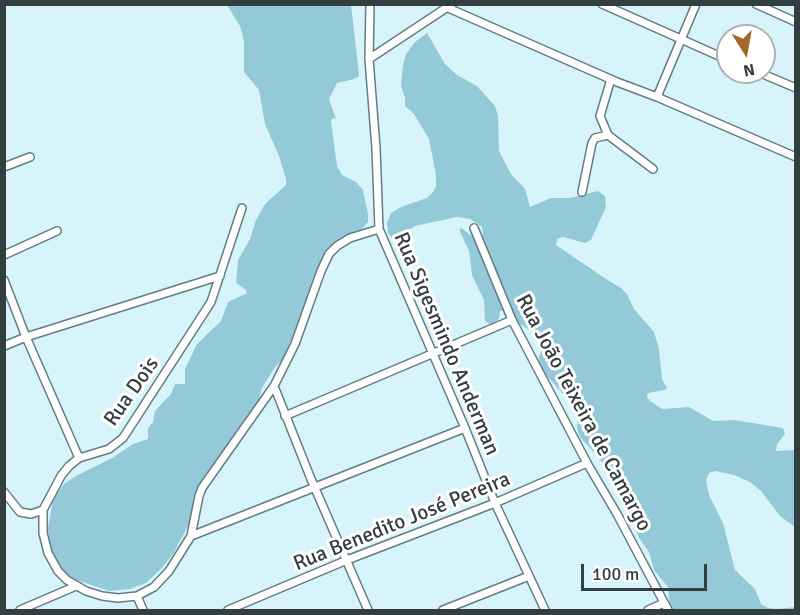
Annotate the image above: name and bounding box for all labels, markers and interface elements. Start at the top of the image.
north arrow [716,24,776,84]
text: N [742,59,756,81]
street label: Rua Sigesmindo Anderman [387,229,505,459]
street label: Rua João Teixeira de Camargo [510,290,656,536]
street label: Rua Dois [99,353,165,431]
street label: Rua Benedito José Pereira [290,467,514,577]
scale bar [584,552,710,590]
text: 100 m [592,563,639,585]

